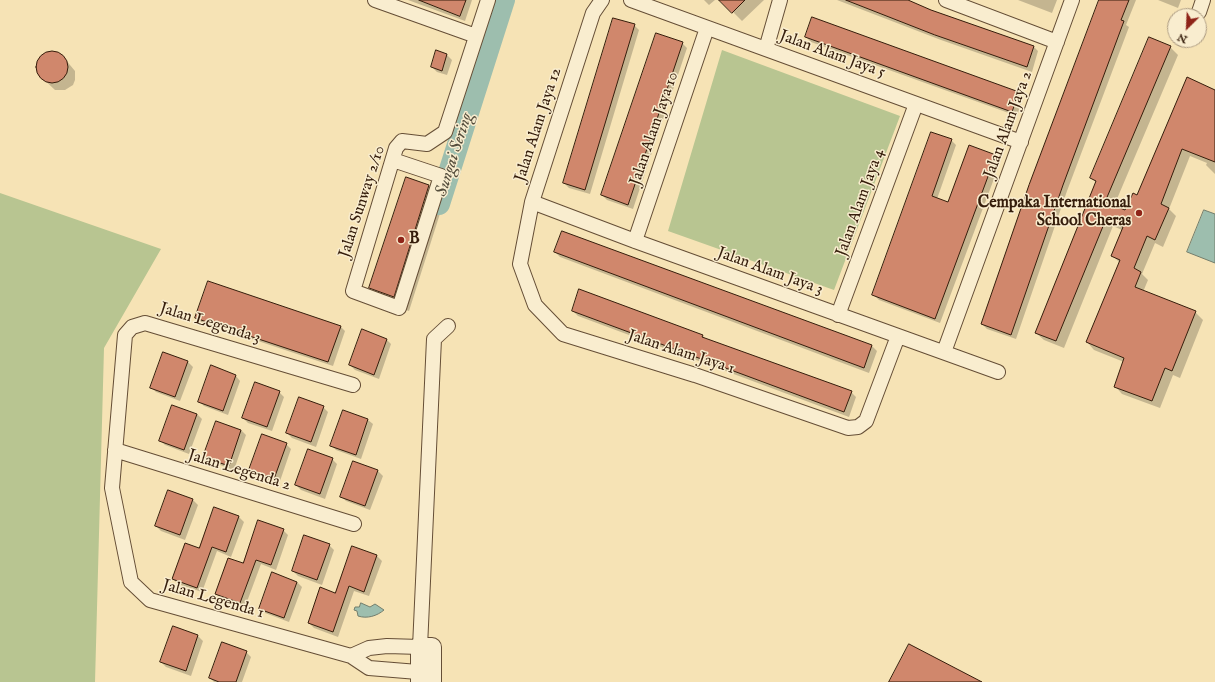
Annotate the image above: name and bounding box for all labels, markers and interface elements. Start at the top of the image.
north arrow [1167,8,1207,48]
street label: Jalan Alam Jaya 5 [777,27,887,83]
text: N [1175,30,1190,46]
street label: Jalan Alam Jaya 12 [512,66,566,184]
street label: Jalan Alam Jaya 2 [981,69,1037,181]
street label: Jalan Alam Jaya 10 [627,70,683,188]
water label: Sungai Sering [432,111,478,199]
street label: Jalan Sunway 2/10 [336,144,390,260]
street label: Jalan Alam Jaya 4 [833,147,889,259]
place label: Cempaka International School Cheras [978,194,1131,232]
marker: Cempaka International School Cheras [1134,208,1144,218]
place label: B [409,230,420,250]
marker: B [396,235,406,245]
street label: Jalan Alam Jaya 3 [714,244,826,300]
street label: Jalan Legenda 3 [157,300,263,348]
street label: Jalan Alam Jaya 1 [625,327,737,379]
street label: Jalan Legenda 2 [185,446,293,496]
street label: Jalan Legenda 1 [160,576,266,624]

